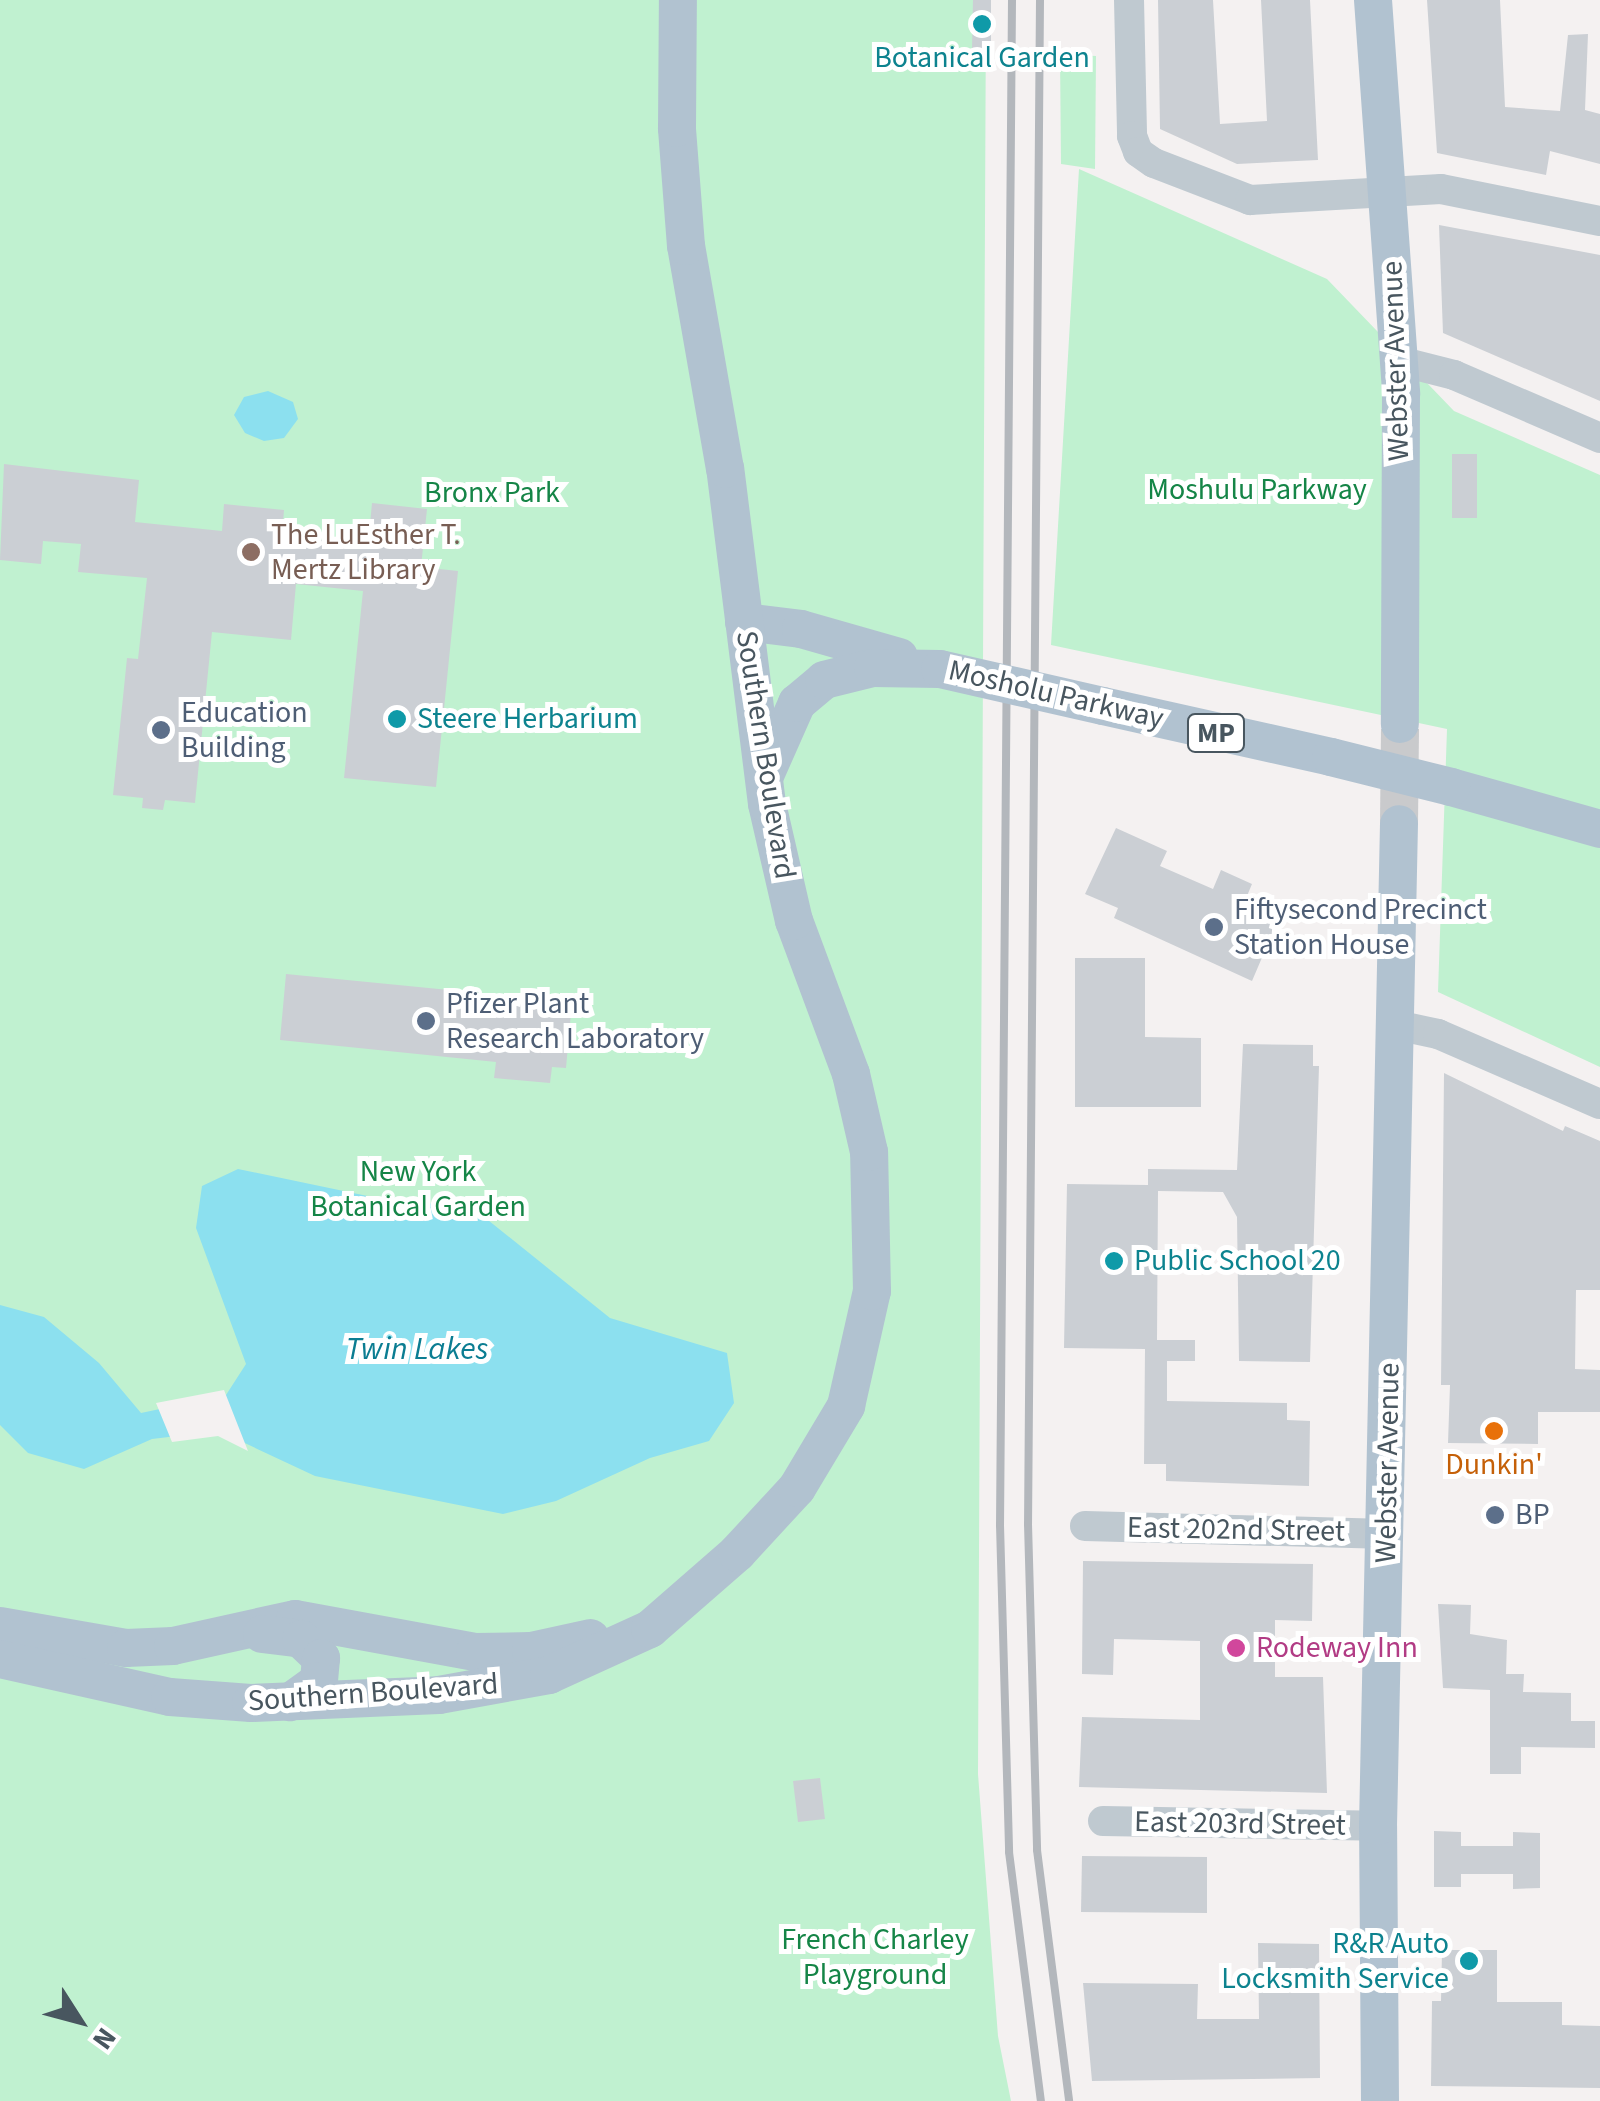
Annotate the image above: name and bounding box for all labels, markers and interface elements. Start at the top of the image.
marker: Botanical Garden [971,13,993,35]
place label: Botanical Garden [874,40,1090,76]
street label: Webster Avenue [1375,260,1417,462]
park label: Moshulu Parkway [1147,472,1367,508]
park label: Bronx Park [424,475,560,511]
place label: The LuEsther T. Mertz Library [271,517,461,588]
marker: The LuEsther T. Mertz Library [240,541,262,563]
street label: Southern Boulevard [728,628,802,882]
street label: Mosholu Parkway [945,653,1167,737]
place label: Education Building [181,695,308,766]
place label: Steere Herbarium [417,701,638,737]
marker: Steere Herbarium [386,708,408,730]
road number: MP [1186,710,1246,756]
marker: Education Building [150,719,172,741]
place label: Fiftysecond Precinct Station House [1234,892,1487,962]
marker: Fiftysecond Precinct Station House [1203,916,1225,938]
place label: Pfizer Plant Research Laboratory [446,986,704,1056]
marker: Pfizer Plant Research Laboratory [415,1010,437,1032]
park label: New York Botanical Garden [310,1154,526,1224]
place label: Public School 20 [1134,1243,1341,1279]
marker: Public School 20 [1103,1250,1125,1272]
water label: Twin Lakes [346,1330,488,1368]
street label: Webster Avenue [1368,1362,1408,1564]
marker: Dunkin' [1483,1420,1505,1442]
place label: Dunkin' [1445,1447,1543,1483]
place label: BP [1515,1497,1550,1533]
marker: BP [1484,1504,1506,1526]
street label: East 202nd Street [1127,1510,1345,1550]
place label: Rodeway Inn [1256,1630,1418,1666]
marker: Rodeway Inn [1225,1637,1247,1659]
street label: Southern Boulevard [247,1666,499,1720]
street label: East 203rd Street [1134,1804,1346,1844]
park label: French Charley Playground [781,1922,969,1992]
place label: R&R Auto Locksmith Service [1221,1926,1449,1996]
marker: R&R Auto Locksmith Service [1458,1950,1480,1972]
north arrow [30,1971,130,2071]
text: N [83,2019,126,2058]

